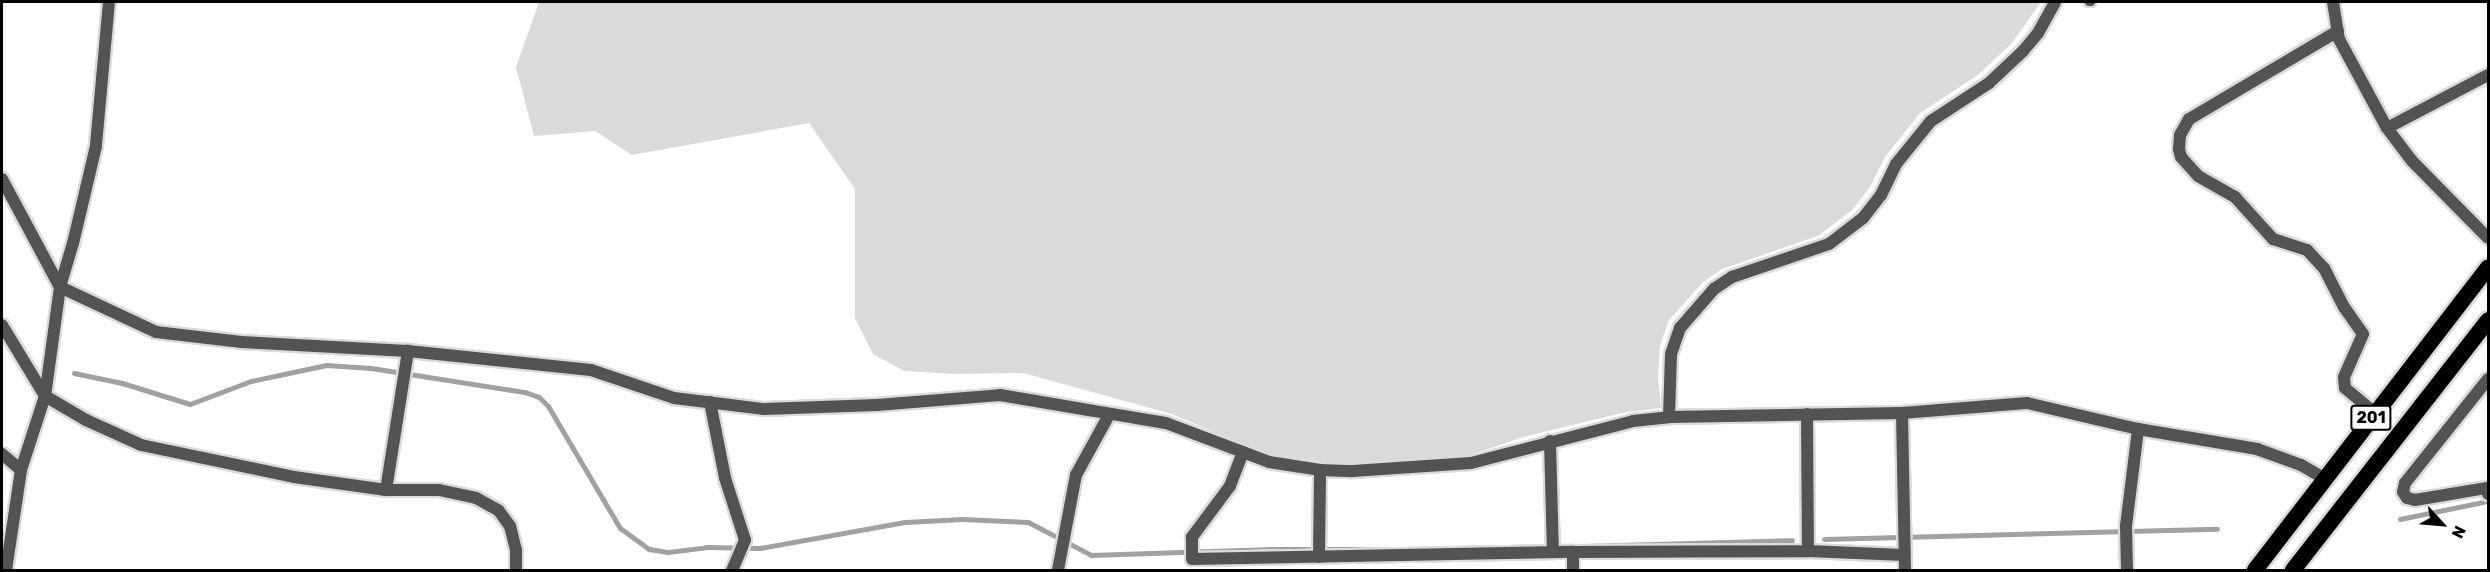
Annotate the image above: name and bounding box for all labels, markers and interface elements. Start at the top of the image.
road number: 201 [2350,405,2392,431]
north arrow [2412,494,2472,554]
text: N [2448,523,2470,541]

